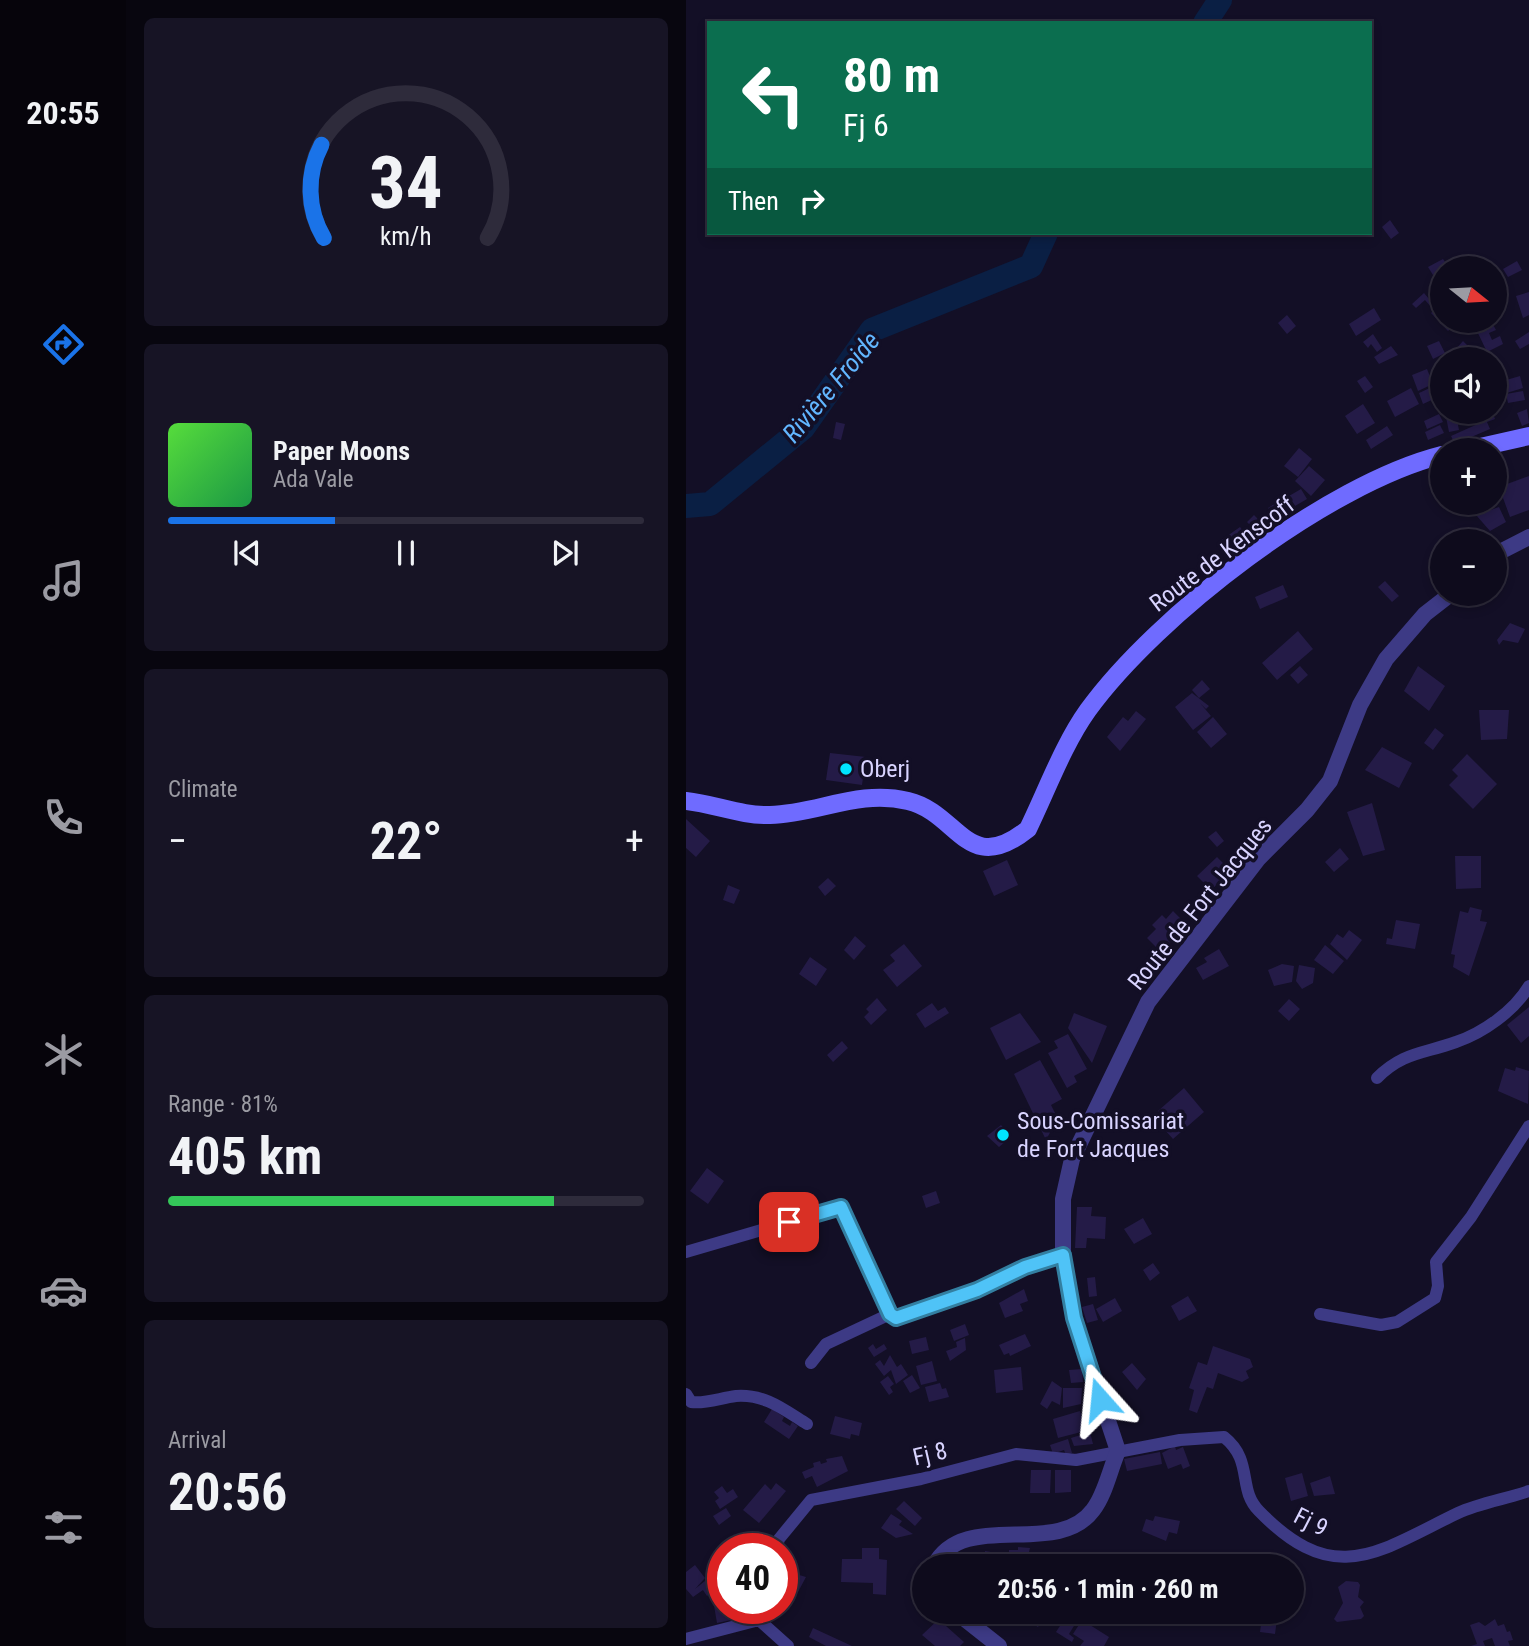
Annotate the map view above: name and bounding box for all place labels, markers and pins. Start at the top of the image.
place label: Oberj [860,755,910,783]
marker: Oberj [838,761,854,777]
place label: Sous-Comissariat de Fort Jacques [1017,1107,1184,1163]
marker: Sous-Comissariat de Fort Jacques [995,1127,1011,1143]
pin [759,1192,819,1252]

